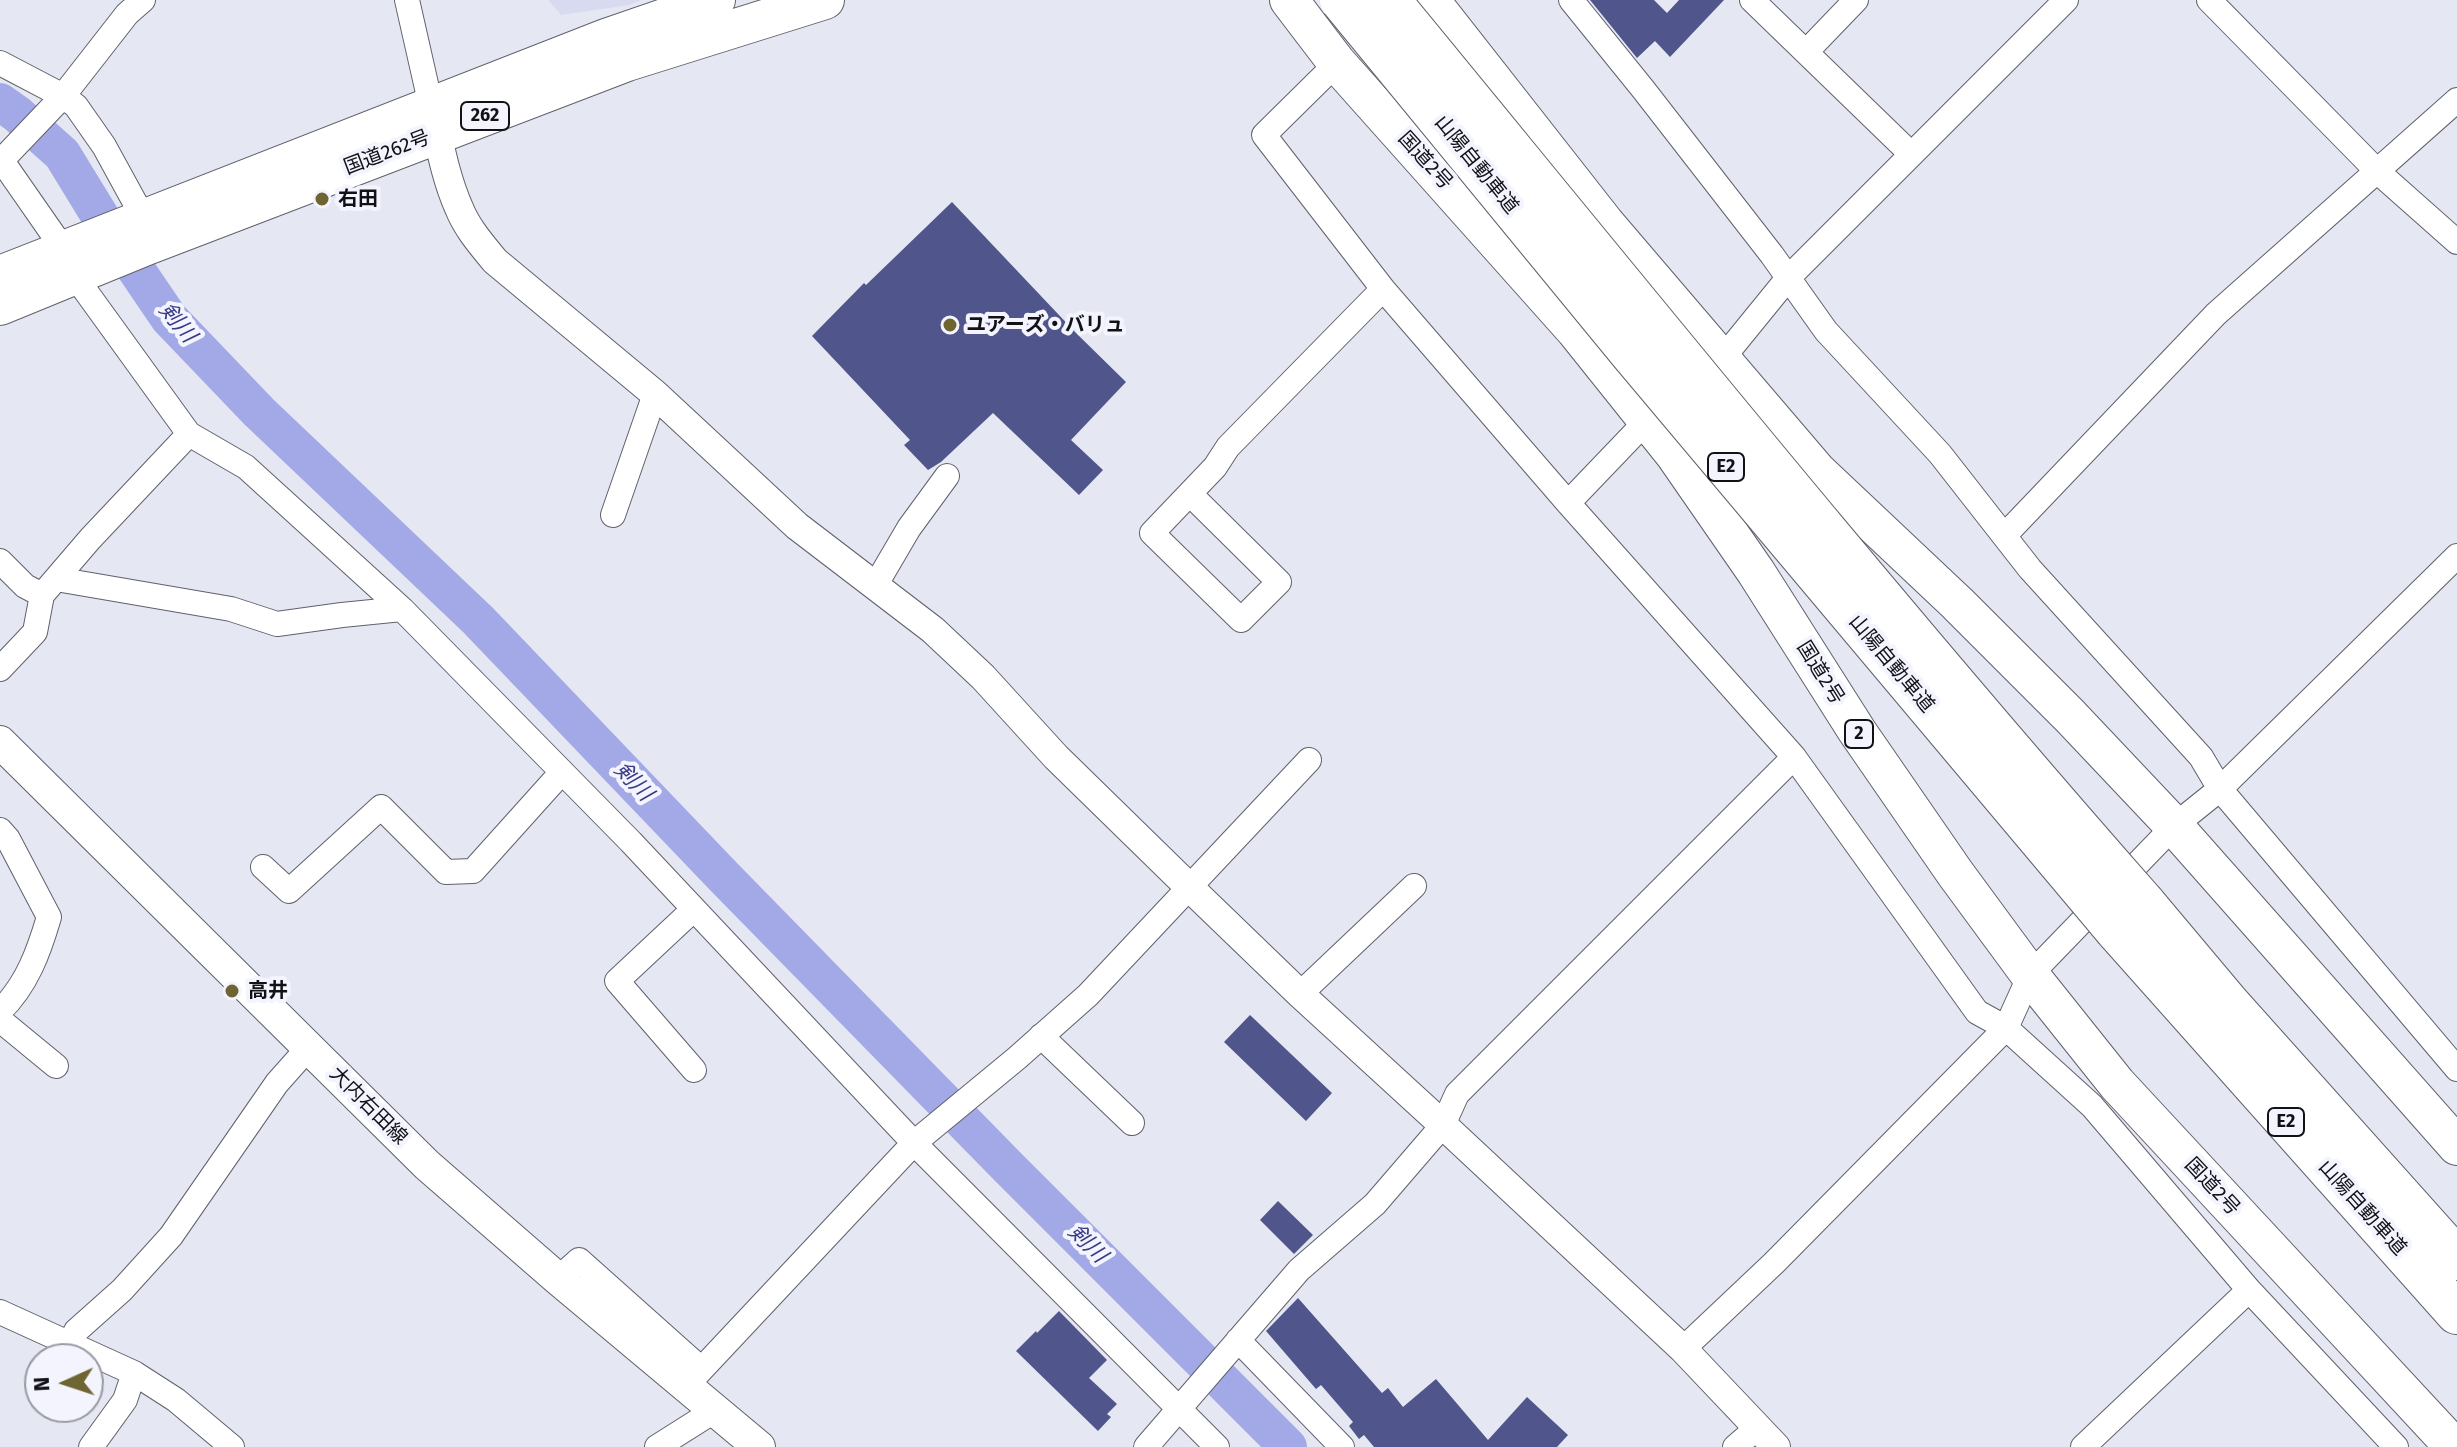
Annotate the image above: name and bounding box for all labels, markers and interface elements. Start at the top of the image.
road number: 262 [461,102,509,130]
street label: 山陽自動車道 [1429,111,1523,219]
street label: 国道262号 [341,126,433,180]
street label: 国道2号 [1393,127,1457,195]
place label: 右田 [338,187,378,211]
marker: 右田 [313,190,331,208]
water label: 剣川 [153,298,201,348]
place label: ユアーズ・バリュ [966,313,1125,337]
marker: ユアーズ・バリュ [941,316,959,334]
road number: E2 [1708,453,1744,481]
street label: 山陽自動車道 [1843,610,1939,718]
street label: 国道2号 [1791,637,1849,709]
road number: 2 [1845,720,1873,748]
water label: 剣川 [608,757,658,807]
place label: 高井 [248,979,288,1003]
marker: 高井 [223,982,241,1000]
street label: 大内右田線 [324,1062,412,1150]
road number: E2 [2268,1108,2304,1136]
street label: 国道2号 [2179,1153,2245,1221]
street label: 山陽自動車道 [2313,1155,2411,1261]
water label: 剣川 [1062,1219,1112,1269]
north arrow [24,1343,104,1423]
text: N [28,1376,55,1392]

